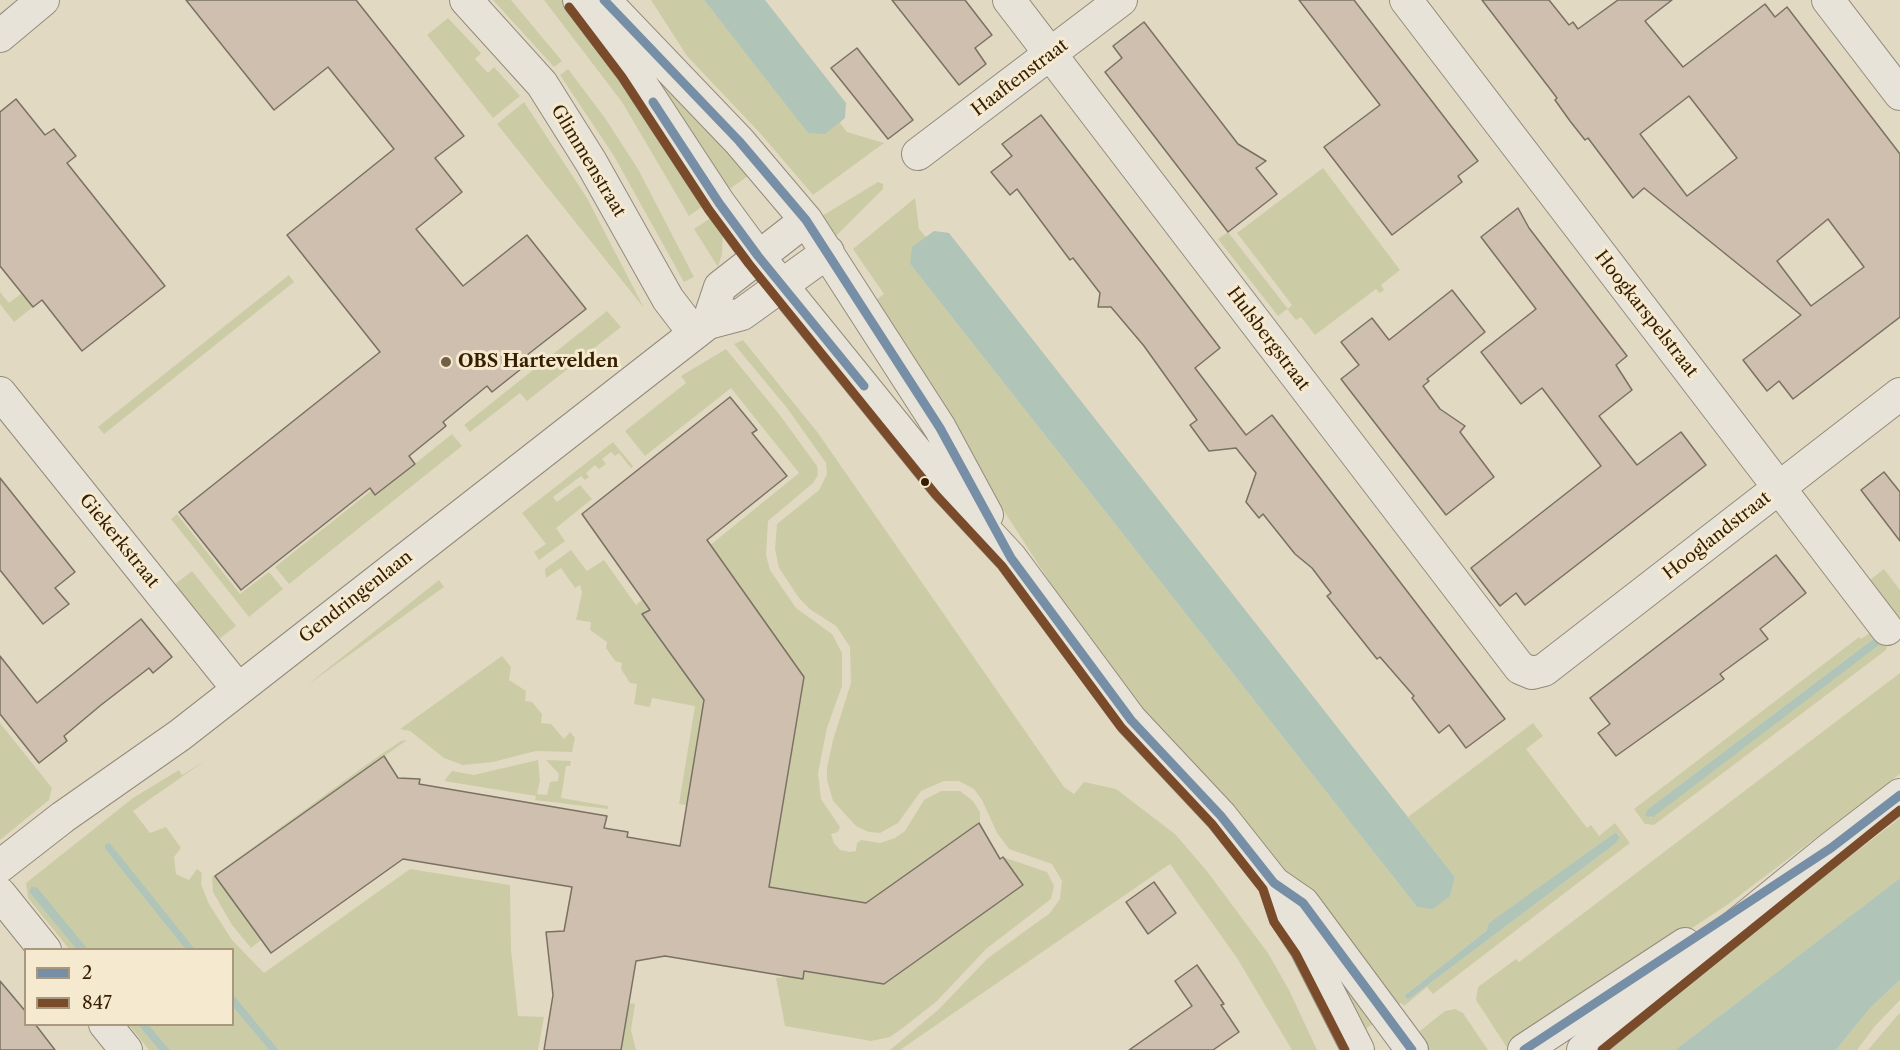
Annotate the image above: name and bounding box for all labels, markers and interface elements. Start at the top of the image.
street label: Haaftenstraat [968,35,1072,121]
street label: Glimmenstraat [546,101,630,221]
street label: Hoogkarspelstraat [1590,246,1702,382]
street label: Hulsbergstraat [1222,283,1314,395]
place label: OBS Hartevelden [458,351,619,373]
marker: OBS Hartevelden [439,355,453,369]
unlabelled marker [919,476,931,488]
street label: Hooglandstraat [1659,487,1775,585]
street label: Giekerkstraat [74,490,164,592]
street label: Gendringenlaan [295,546,417,648]
legend [24,948,234,1026]
text: 2 [82,962,92,984]
text: 847 [82,992,112,1014]

